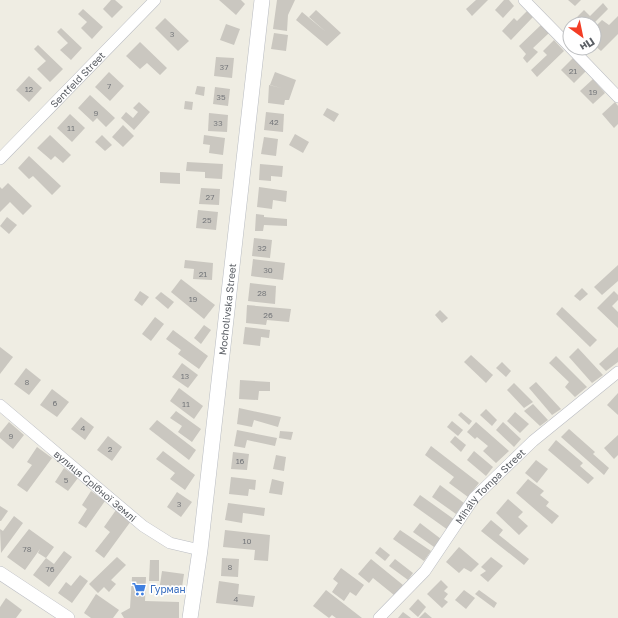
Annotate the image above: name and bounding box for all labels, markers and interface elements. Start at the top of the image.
north arrow [562,16,602,56]
house number: 3 [170,29,175,39]
text: Пн [578,35,598,54]
street label: Sentfeld Street [48,49,107,110]
house number: 37 [220,62,228,72]
house number: 21 [569,66,577,76]
house number: 7 [107,81,111,91]
house number: 12 [25,84,34,94]
house number: 19 [589,87,598,97]
house number: 35 [216,92,226,102]
house number: 9 [94,108,99,118]
house number: 42 [269,117,279,127]
house number: 33 [213,118,223,128]
house number: 11 [67,123,75,133]
house number: 27 [206,192,214,202]
house number: 25 [202,215,212,225]
house number: 32 [257,243,267,253]
street label: Mocholivska Street [216,263,238,356]
house number: 30 [263,265,273,275]
house number: 21 [199,269,207,279]
house number: 28 [257,288,267,298]
house number: 19 [189,294,198,304]
house number: 26 [263,310,273,320]
house number: 13 [181,371,190,381]
house number: 8 [25,377,30,387]
house number: 6 [53,398,58,408]
house number: 11 [182,399,190,409]
house number: 4 [81,423,86,433]
house number: 9 [9,431,14,441]
house number: 2 [108,444,113,454]
street label: Mihály Tompa Street [452,446,527,526]
street label: вулиця Срібної Землі [52,448,139,524]
house number: 16 [236,456,245,466]
house number: 5 [64,475,69,485]
house number: 3 [177,499,182,509]
house number: 10 [243,536,251,546]
house number: 78 [22,544,32,554]
house number: 8 [228,562,233,572]
house number: 76 [45,564,55,574]
supermarket icon: Гурман [131,581,147,597]
place label: Гурман [150,583,186,595]
house number: 4 [234,594,239,604]

